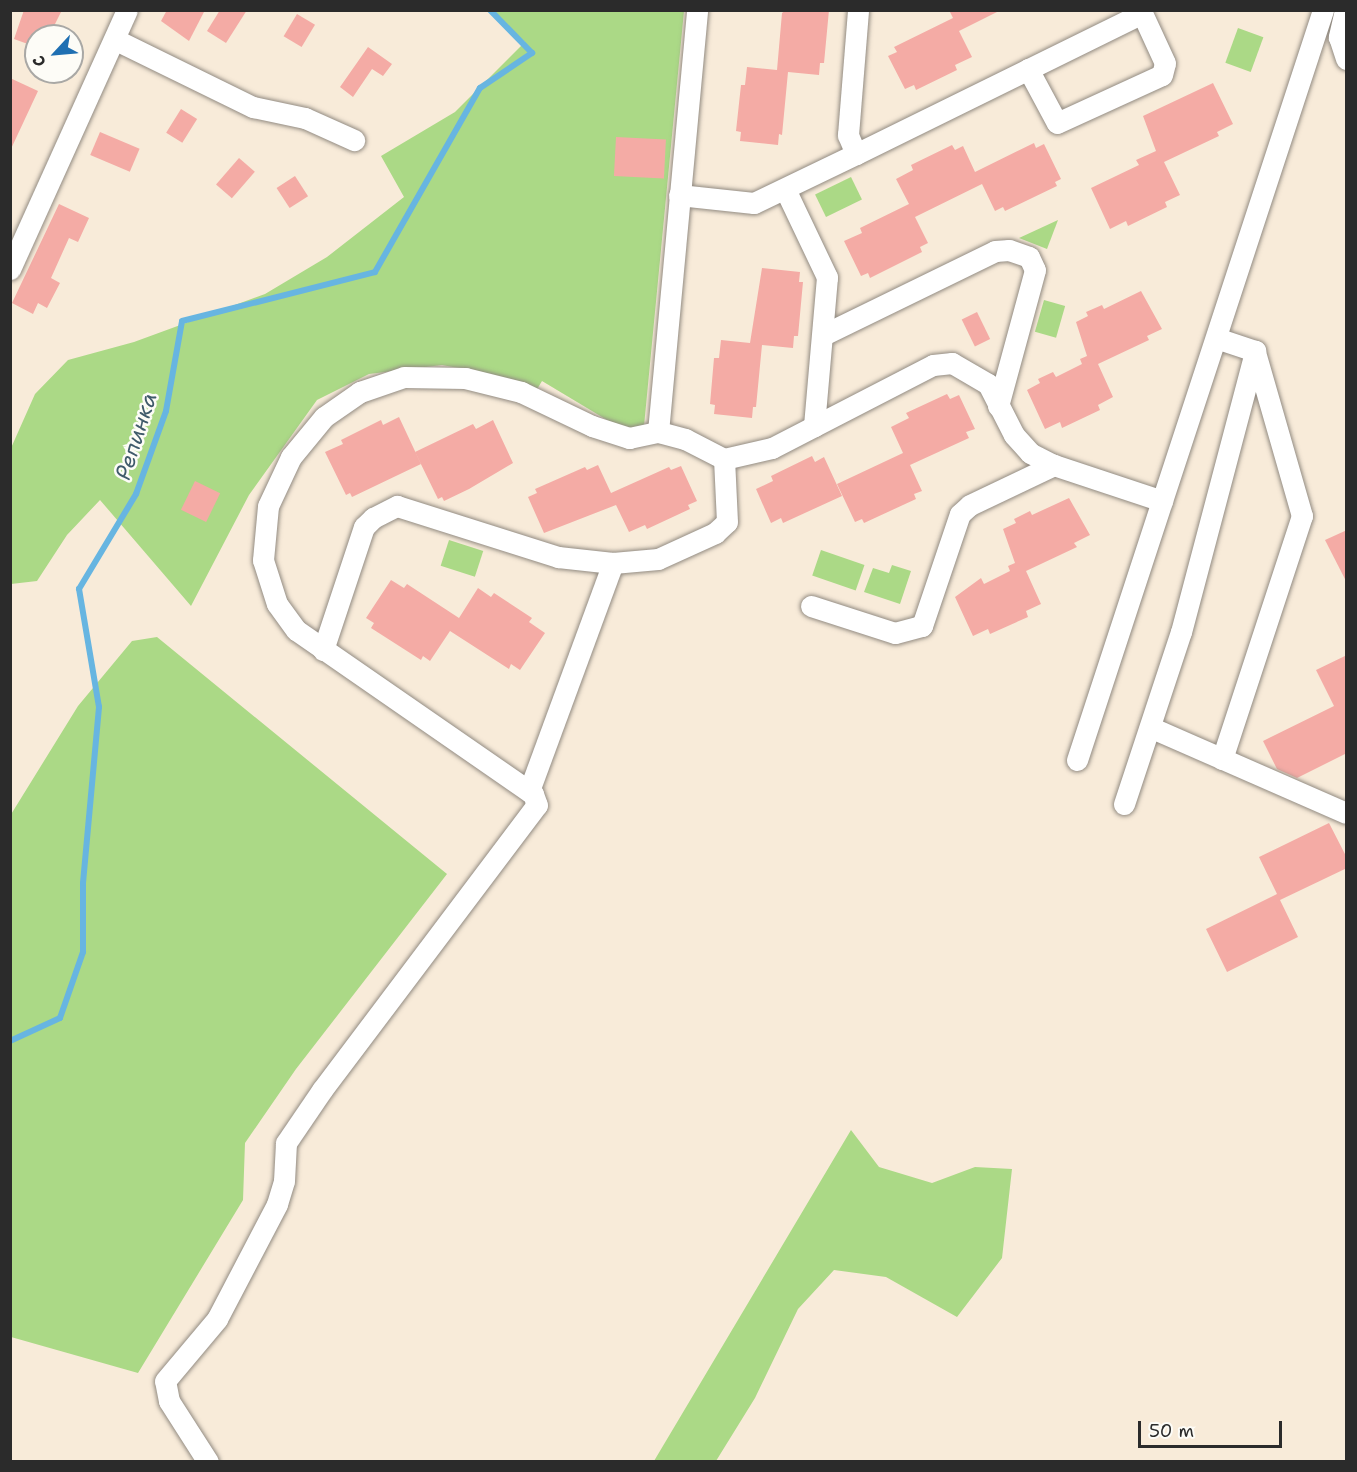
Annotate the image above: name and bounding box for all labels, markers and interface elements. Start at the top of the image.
north arrow [24,24,84,84]
text: С [28,52,51,70]
water label: Репинка [110,389,162,483]
scale bar [1141,1409,1285,1447]
text: 50 m [1149,1419,1194,1443]

